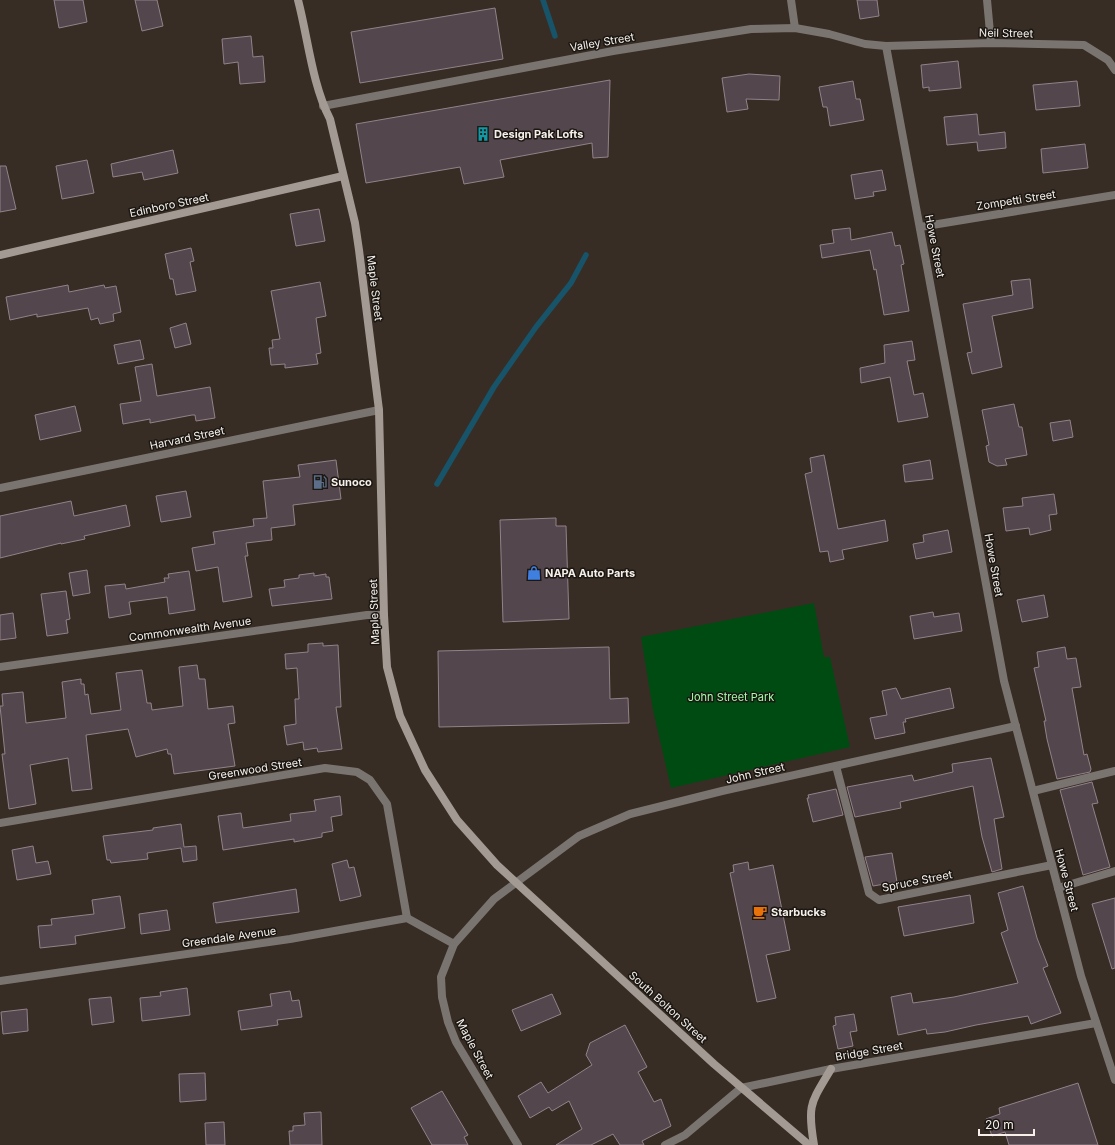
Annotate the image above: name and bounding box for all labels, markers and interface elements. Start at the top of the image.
street label: Neil Street [979,26,1034,40]
street label: Valley Street [569,29,636,55]
building icon: Design Pak Lofts [475,126,491,142]
place label: Design Pak Lofts [494,127,583,141]
street label: Zompetti Street [975,187,1057,213]
street label: Edinboro Street [128,190,210,220]
street label: Howe Street [922,213,948,279]
street label: Maple Street [364,254,386,322]
street label: Harvard Street [148,423,226,453]
fuel station icon: Sunoco [312,474,328,490]
place label: Sunoco [331,475,372,489]
street label: Howe Street [982,532,1007,598]
shop icon: NAPA Auto Parts [526,565,542,581]
place label: NAPA Auto Parts [545,566,635,580]
street label: Maple Street [366,578,382,645]
street label: Commonwealth Avenue [128,613,252,645]
park label: John Street Park [688,690,774,704]
street label: Greenwood Street [207,755,303,783]
street label: John Street [724,759,786,787]
street label: Howe Street [1052,847,1082,913]
street label: Spruce Street [881,867,954,895]
cafe icon: Starbucks [752,904,768,920]
place label: Starbucks [771,905,826,919]
street label: Greendale Avenue [181,923,277,951]
street label: South Bolton Street [626,968,710,1046]
street label: Maple Street [453,1017,497,1082]
street label: Bridge Street [834,1038,904,1064]
scale bar [979,1111,1034,1137]
text: 20 m [985,1117,1014,1132]

